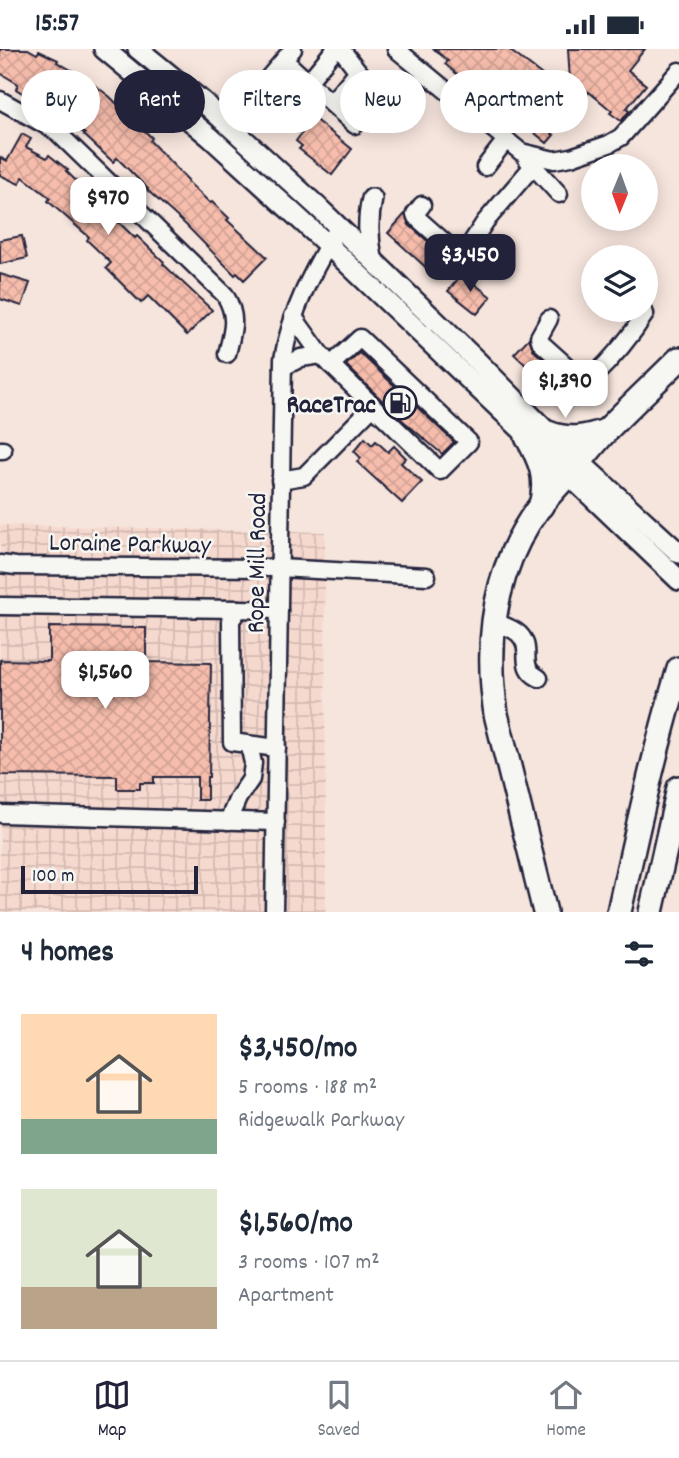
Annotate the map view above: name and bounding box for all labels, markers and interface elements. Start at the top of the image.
text: 15:57 [35,6,79,43]
chip: Buy [21,70,100,133]
chip: Rent [114,70,205,133]
chip: Filters [219,70,326,133]
chip: New [340,70,426,133]
chip: Apartment [440,70,588,133]
north arrow [581,154,658,231]
map controls [581,154,658,322]
pin: $970 [67,177,149,237]
text: $970 [86,183,130,216]
pin: $3,450 [413,235,527,294]
text: $3,450 [441,240,499,273]
button: layers [581,245,658,322]
pin: $1,390 [508,361,622,420]
text: $1,390 [538,366,592,399]
fuel station icon: RaceTrac [381,384,419,422]
place label: RaceTrac [287,388,376,425]
street label: Rope Mill Road [239,492,278,634]
street label: Loraine Parkway [49,526,212,565]
pin: $1,560 [48,651,162,711]
text: $1,560 [77,657,133,690]
scale bar [21,863,198,895]
text: 100 m [32,864,74,891]
text: 4 homes [21,933,114,976]
icon: filters [620,935,658,973]
text: $3,450/mo [238,1029,357,1072]
icon: home [77,1042,161,1126]
text: 5 rooms · 188 m² [238,1072,377,1105]
text: Ridgewalk Parkway [238,1105,404,1138]
text: $1,560/mo [238,1204,353,1247]
icon: home [77,1217,161,1301]
text: 3 rooms · 107 m² [238,1247,380,1280]
text: Apartment [238,1280,334,1313]
tab: Map [93,1376,131,1445]
tab: Saved [317,1376,360,1445]
tab: Home [546,1376,586,1445]

